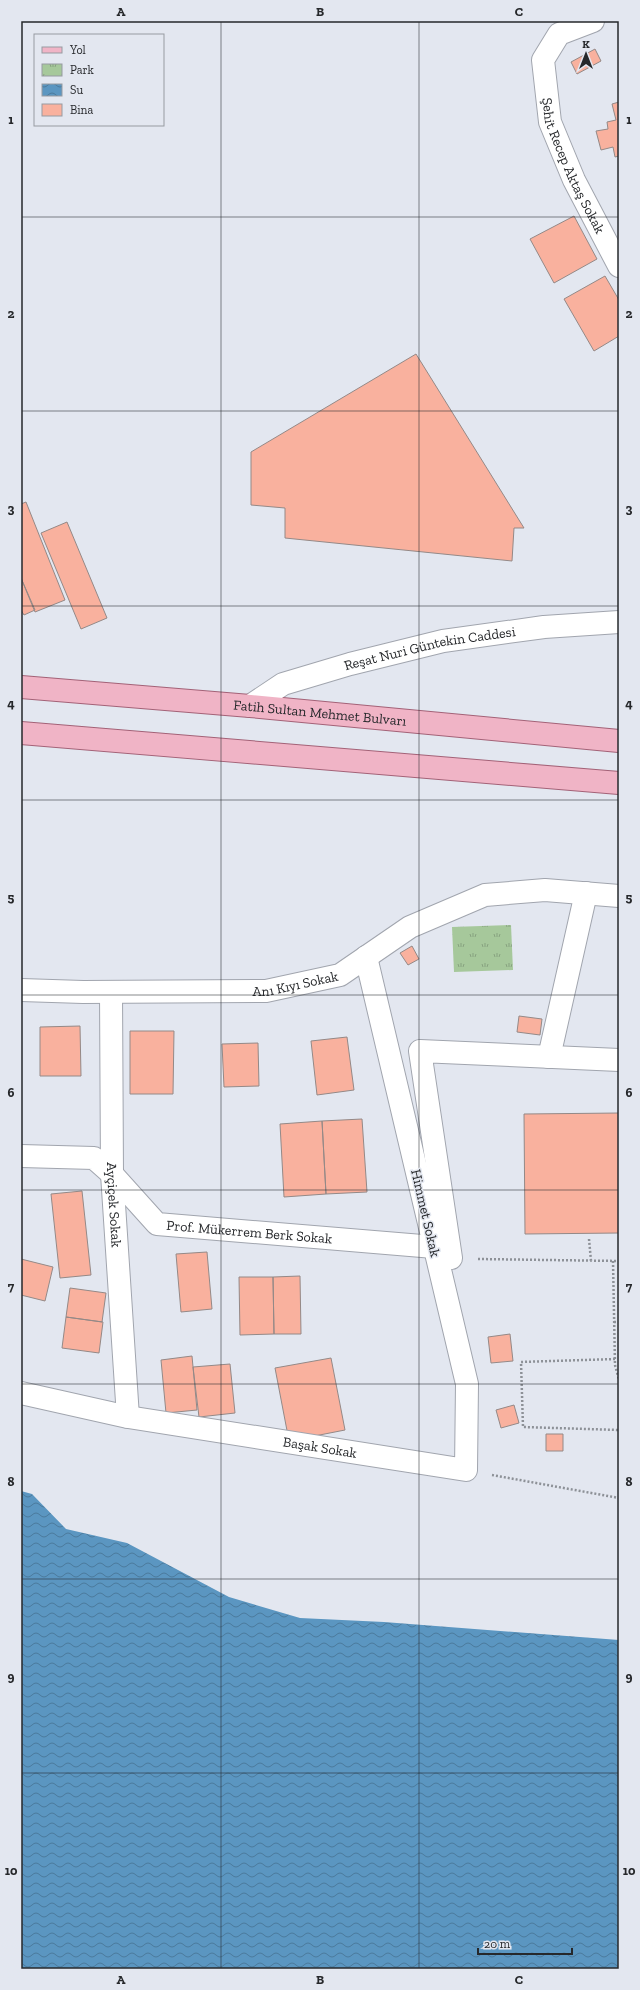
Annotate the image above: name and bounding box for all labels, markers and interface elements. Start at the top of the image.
text: A [117,4,126,19]
text: B [316,4,324,19]
text: C [515,4,523,19]
legend [34,34,164,126]
north arrow [566,34,606,74]
text: K [582,38,590,51]
text: Yol [69,43,86,57]
text: Park [70,63,95,77]
text: Su [70,83,83,97]
street label: Şehit Recep Aktaş Sokak [538,97,609,237]
text: Bina [70,103,93,117]
text: 1 [8,112,14,127]
text: 1 [626,112,632,127]
text: 2 [8,306,15,321]
text: 2 [626,306,633,321]
text: 3 [8,501,15,516]
text: 3 [626,501,633,516]
street label: Reşat Nuri Güntekin Caddesi [342,623,517,674]
text: 4 [7,696,15,711]
text: 4 [625,696,633,711]
street label: Fatih Sultan Mehmet Bulvarı [233,697,407,730]
text: 5 [8,890,15,905]
text: 5 [626,890,633,905]
street label: Anı Kıyı Sokak [252,967,341,1000]
text: 6 [8,1085,15,1100]
text: 6 [626,1085,633,1100]
street label: Ayçiçek Sokak [103,1162,125,1249]
street label: Himmet Sokak [407,1168,444,1259]
street label: Prof. Mükerrem Berk Sokak [166,1217,334,1248]
text: 7 [8,1279,15,1294]
text: 7 [626,1279,633,1294]
street label: Başak Sokak [282,1433,359,1462]
text: 8 [7,1474,15,1489]
text: 8 [625,1474,633,1489]
text: 9 [8,1669,15,1684]
text: 9 [626,1669,633,1684]
text: 10 [5,1863,18,1878]
text: 10 [623,1863,636,1878]
scale bar [478,1930,572,1956]
text: 20 m [484,1937,511,1951]
text: A [117,1972,126,1987]
text: B [316,1972,324,1987]
text: C [515,1972,523,1987]

